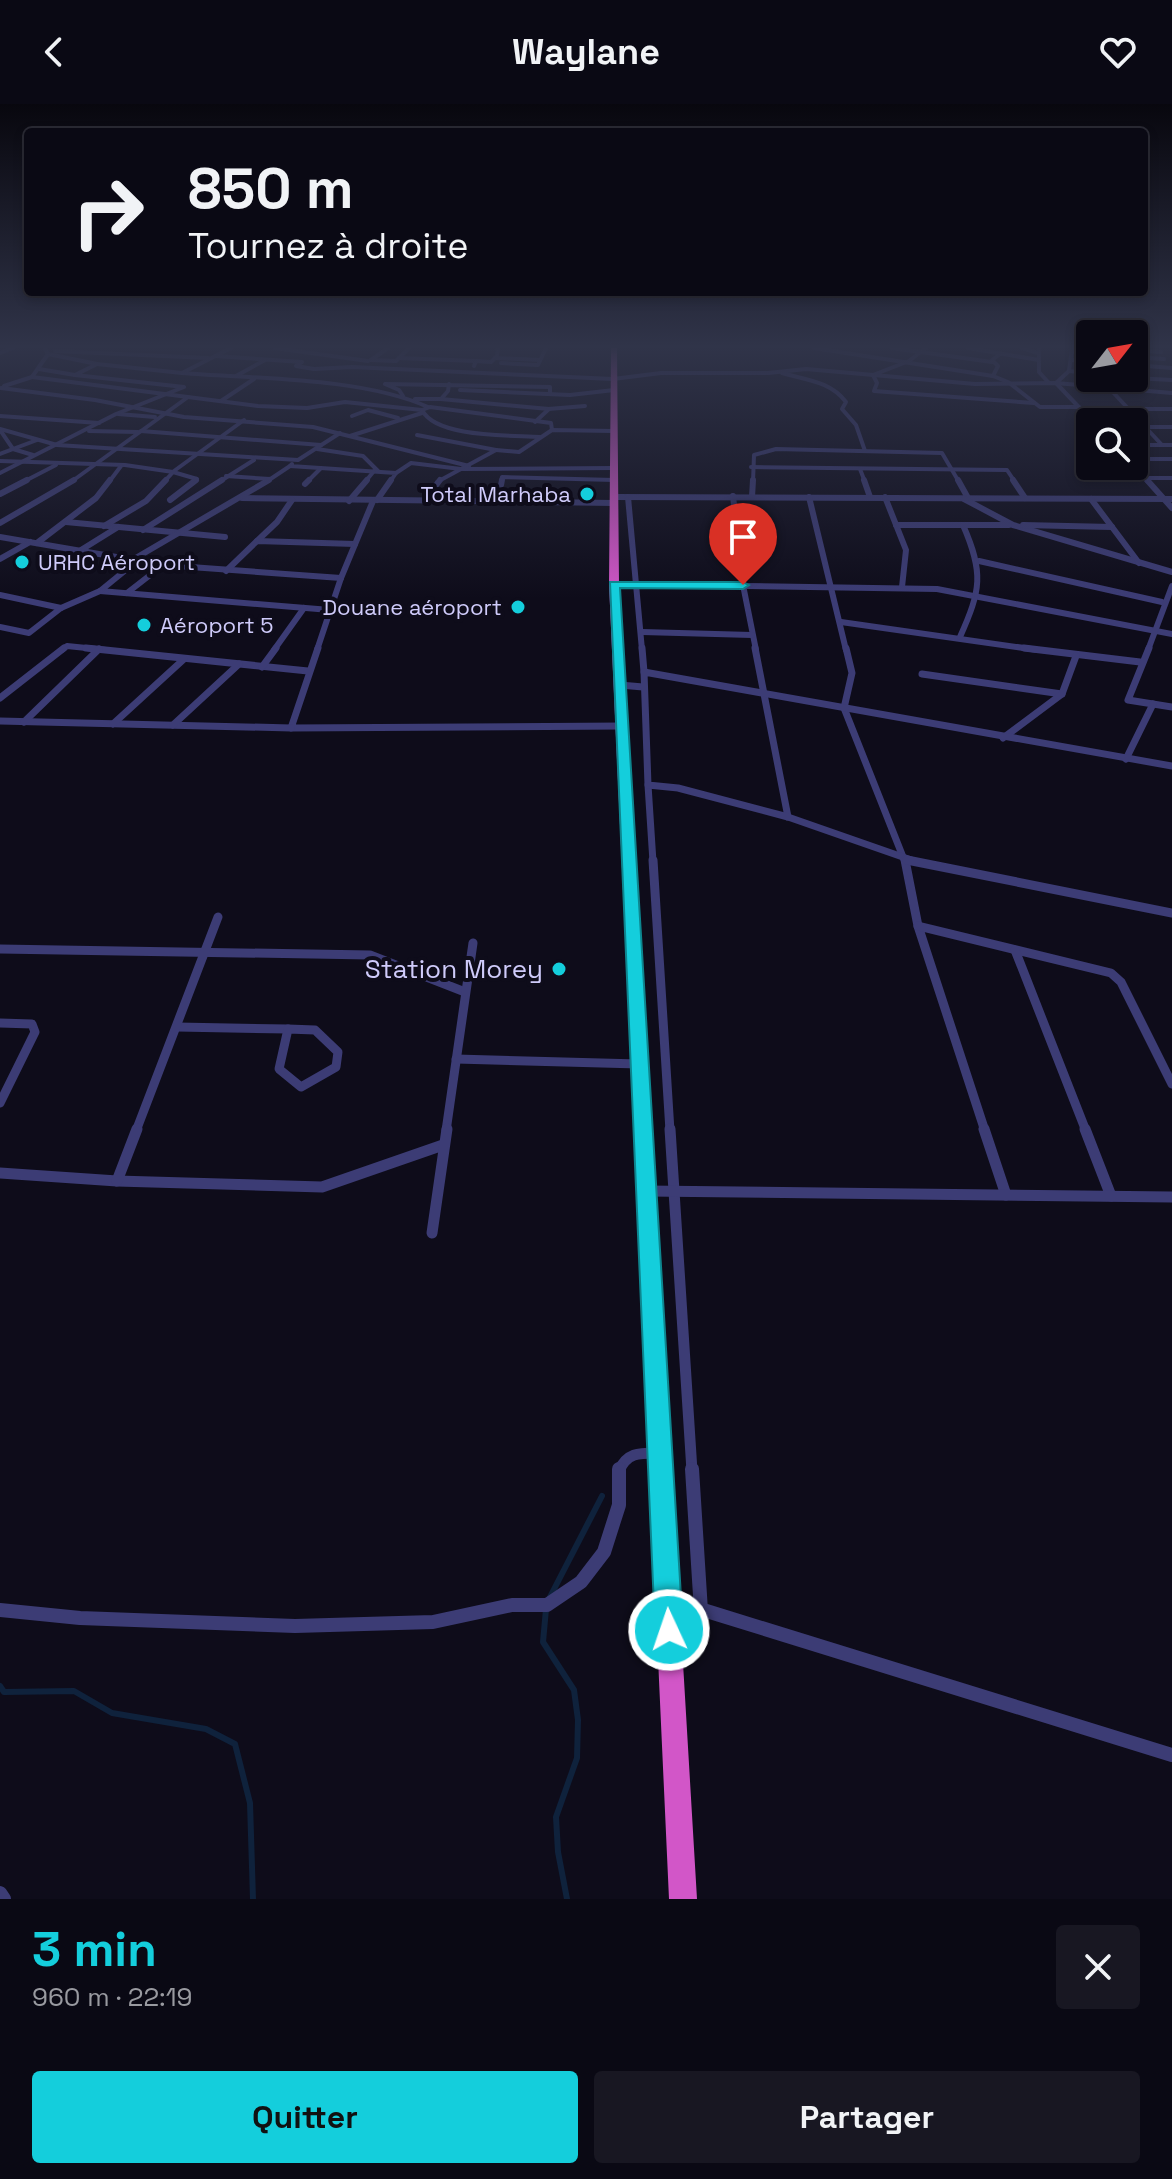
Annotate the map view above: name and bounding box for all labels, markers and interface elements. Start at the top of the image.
text: Waylane [512,29,660,75]
icon: back [32,30,76,74]
icon: heart [1096,30,1140,74]
text: 850 m [188,153,354,224]
icon: right [56,160,160,264]
text: Tournez à droite [188,223,469,269]
north arrow [1076,320,1148,392]
map controls [1076,320,1148,480]
button: search [1076,408,1148,480]
place label: Total Marhaba [420,480,571,508]
marker: Total Marhaba [578,485,596,503]
pin [709,503,777,585]
icon: arrive [721,515,765,559]
place label: URHC Aéroport [38,548,195,576]
marker: URHC Aéroport [13,553,31,571]
place label: Douane aéroport [322,593,502,621]
marker: Douane aéroport [509,598,527,616]
place label: Aéroport 5 [160,611,273,639]
marker: Aéroport 5 [135,616,153,634]
place label: Station Morey [365,952,543,986]
marker: Station Morey [550,960,568,978]
position arrow [627,1588,711,1672]
text: 3 min [32,1919,157,1980]
button: close [1056,1925,1140,2009]
text: 960 m · 22:19 [32,1980,192,2014]
button: Quitter [32,2071,578,2163]
button: Partager [594,2071,1140,2163]

